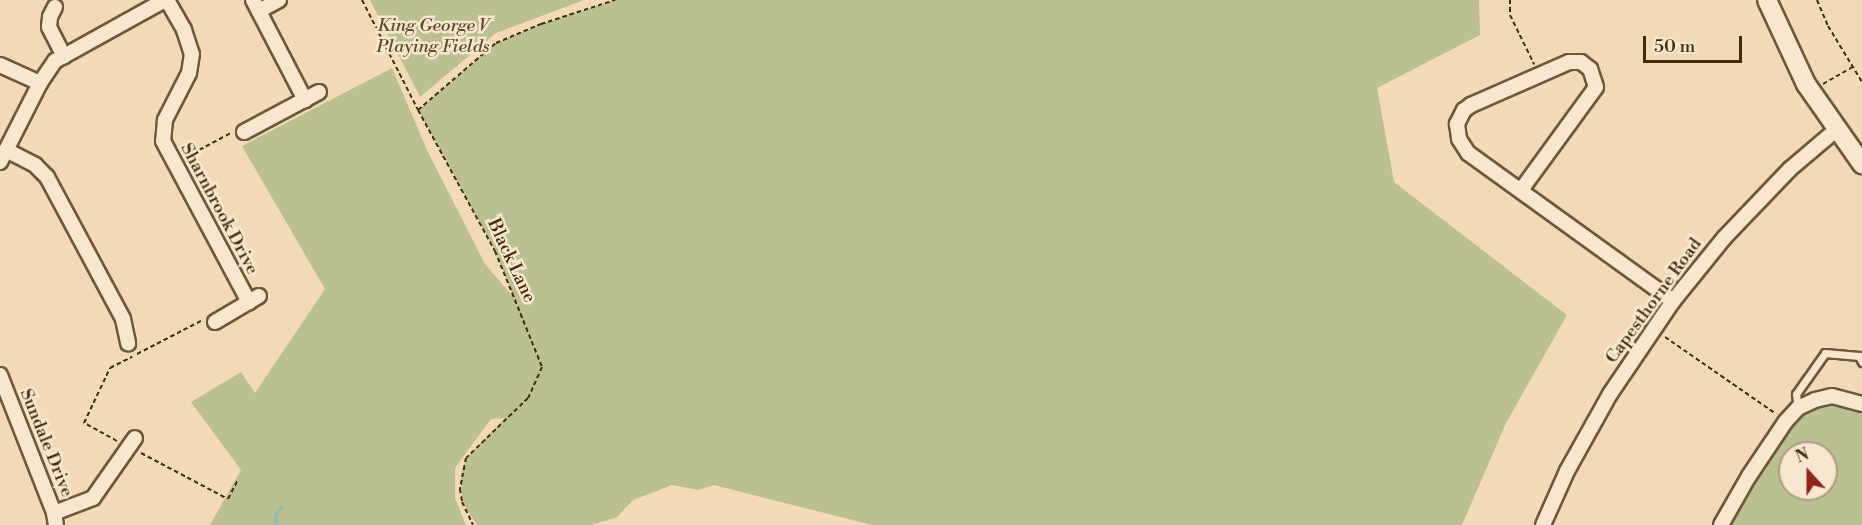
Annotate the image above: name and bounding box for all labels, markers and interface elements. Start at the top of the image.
park label: King George V Playing Fields [376,16,490,58]
scale bar [1646,24,1745,62]
text: 50 m [1654,35,1695,58]
street label: Sharnbrook Drive [175,139,263,279]
street label: Black Lane [482,216,540,306]
street label: Capesthorne Road [1601,234,1707,368]
street label: Sundale Drive [15,386,77,500]
north arrow [1778,441,1838,501]
text: N [1793,444,1812,468]

